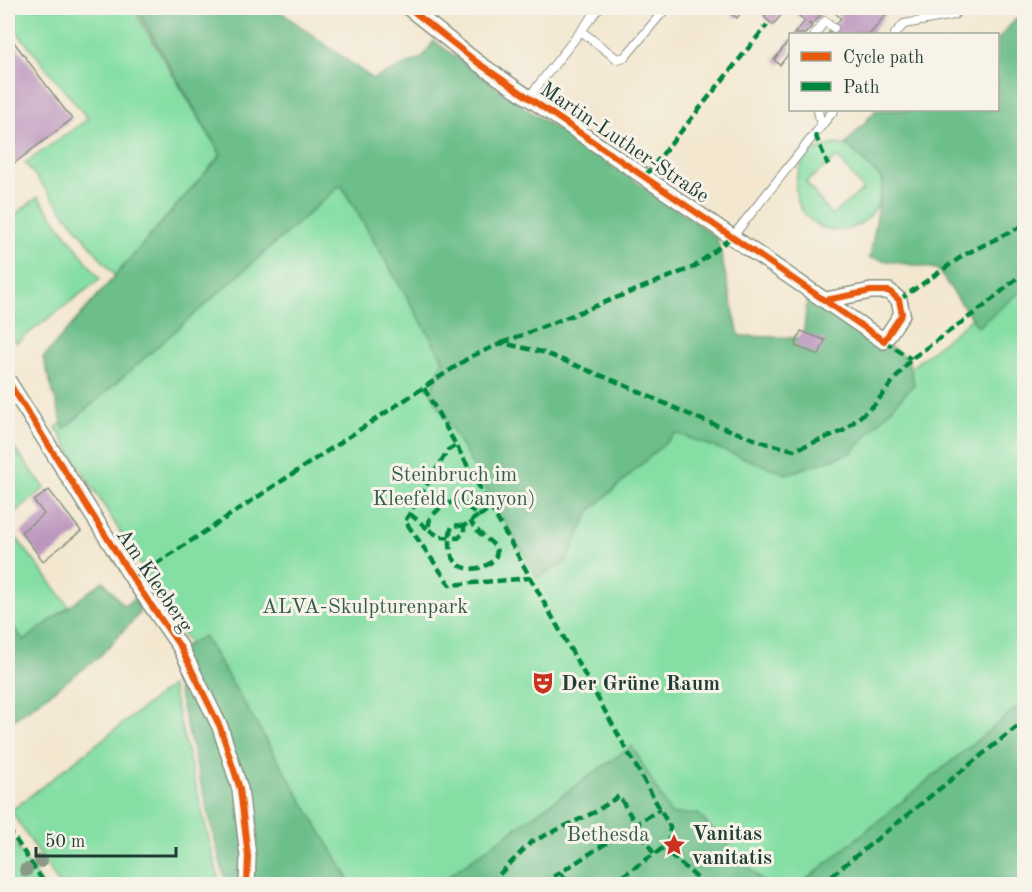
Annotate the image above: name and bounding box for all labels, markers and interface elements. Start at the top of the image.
legend [789,33,999,111]
text: Cycle path [843,49,924,67]
street label: Martin-Luther-Straße [536,79,712,208]
text: Path [843,79,880,97]
park label: Steinbruch im Kleefeld (Canyon) [372,465,536,510]
street label: Am Kleeberg [112,525,196,637]
park label: ALVA-Skulpturenpark [262,597,468,618]
theatre icon: Der Grüne Raum [530,670,556,696]
place label: Der Grüne Raum [561,674,720,695]
scale bar [36,820,176,858]
place label: Vanitas vanitatis [692,824,772,869]
park label: Bethesda [566,825,650,846]
place icon: Vanitas vanitatis [661,832,687,858]
text: 50 m [45,833,85,851]

